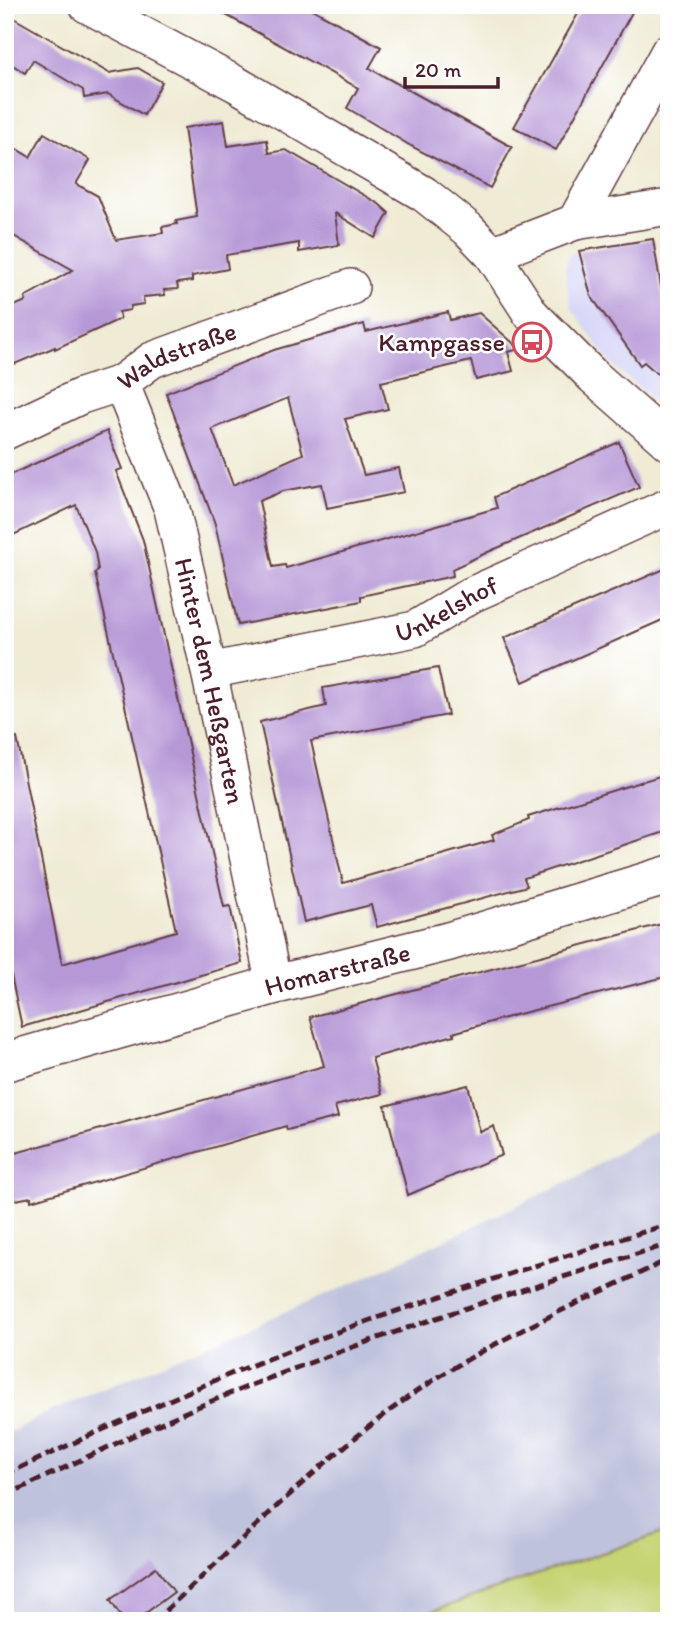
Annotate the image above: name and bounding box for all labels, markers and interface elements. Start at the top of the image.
scale bar [405,46,497,90]
text: 20 m [415,57,462,82]
street label: Waldstraße [110,314,241,397]
bus stop icon: Kampgasse [511,321,553,363]
place label: Kampgasse [378,326,505,358]
street label: Hinter dem Heßgarten [168,555,252,807]
street label: Unkelshof [392,569,503,649]
street label: Homarstraße [261,936,413,1003]

